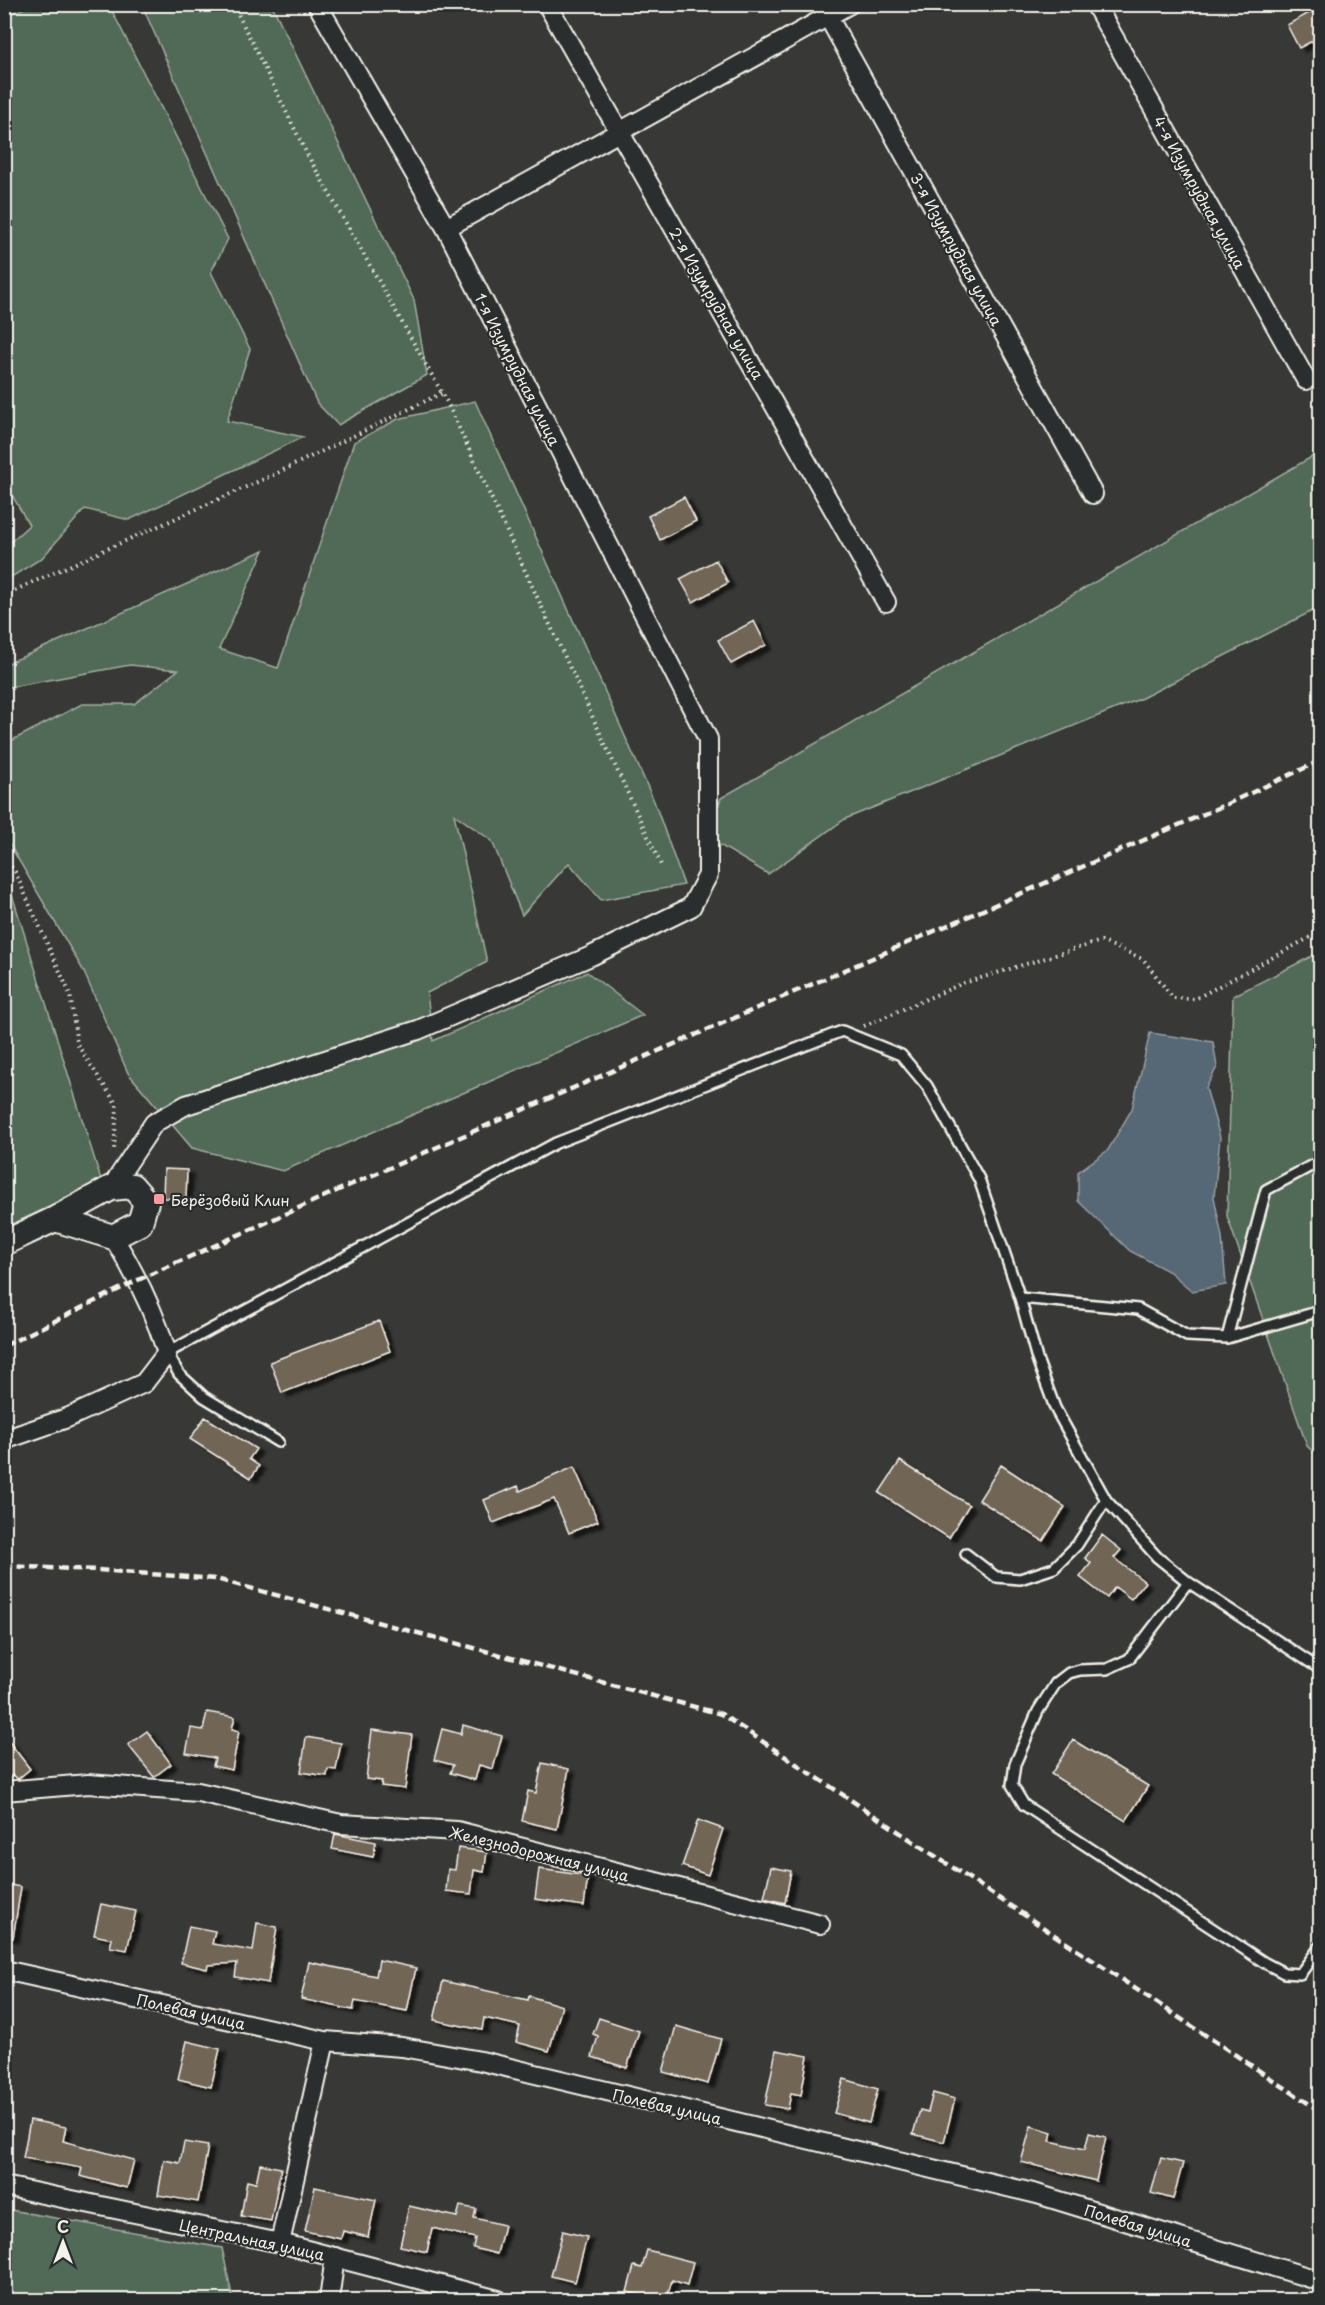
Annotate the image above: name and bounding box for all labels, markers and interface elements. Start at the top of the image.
street label: 4-я Изумрудная улица [1148,111,1252,273]
street label: 3-я Изумрудная улица [905,168,1009,330]
street label: 2-я Изумрудная улица [664,223,770,384]
street label: 1-я Изумрудная улица [469,289,567,450]
place label: Берёзовый Клин [171,1188,290,1211]
marker: Берёзовый Клин [152,1192,166,1206]
street label: Железнодорожная улица [446,1819,632,1887]
street label: Полевая улица [134,1987,248,2035]
street label: Полевая улица [610,2082,724,2130]
street label: Полевая улица [1082,2198,1195,2252]
north arrow [33,2212,93,2272]
street label: Центральная улица [177,2212,327,2266]
text: С [57,2214,69,2238]

